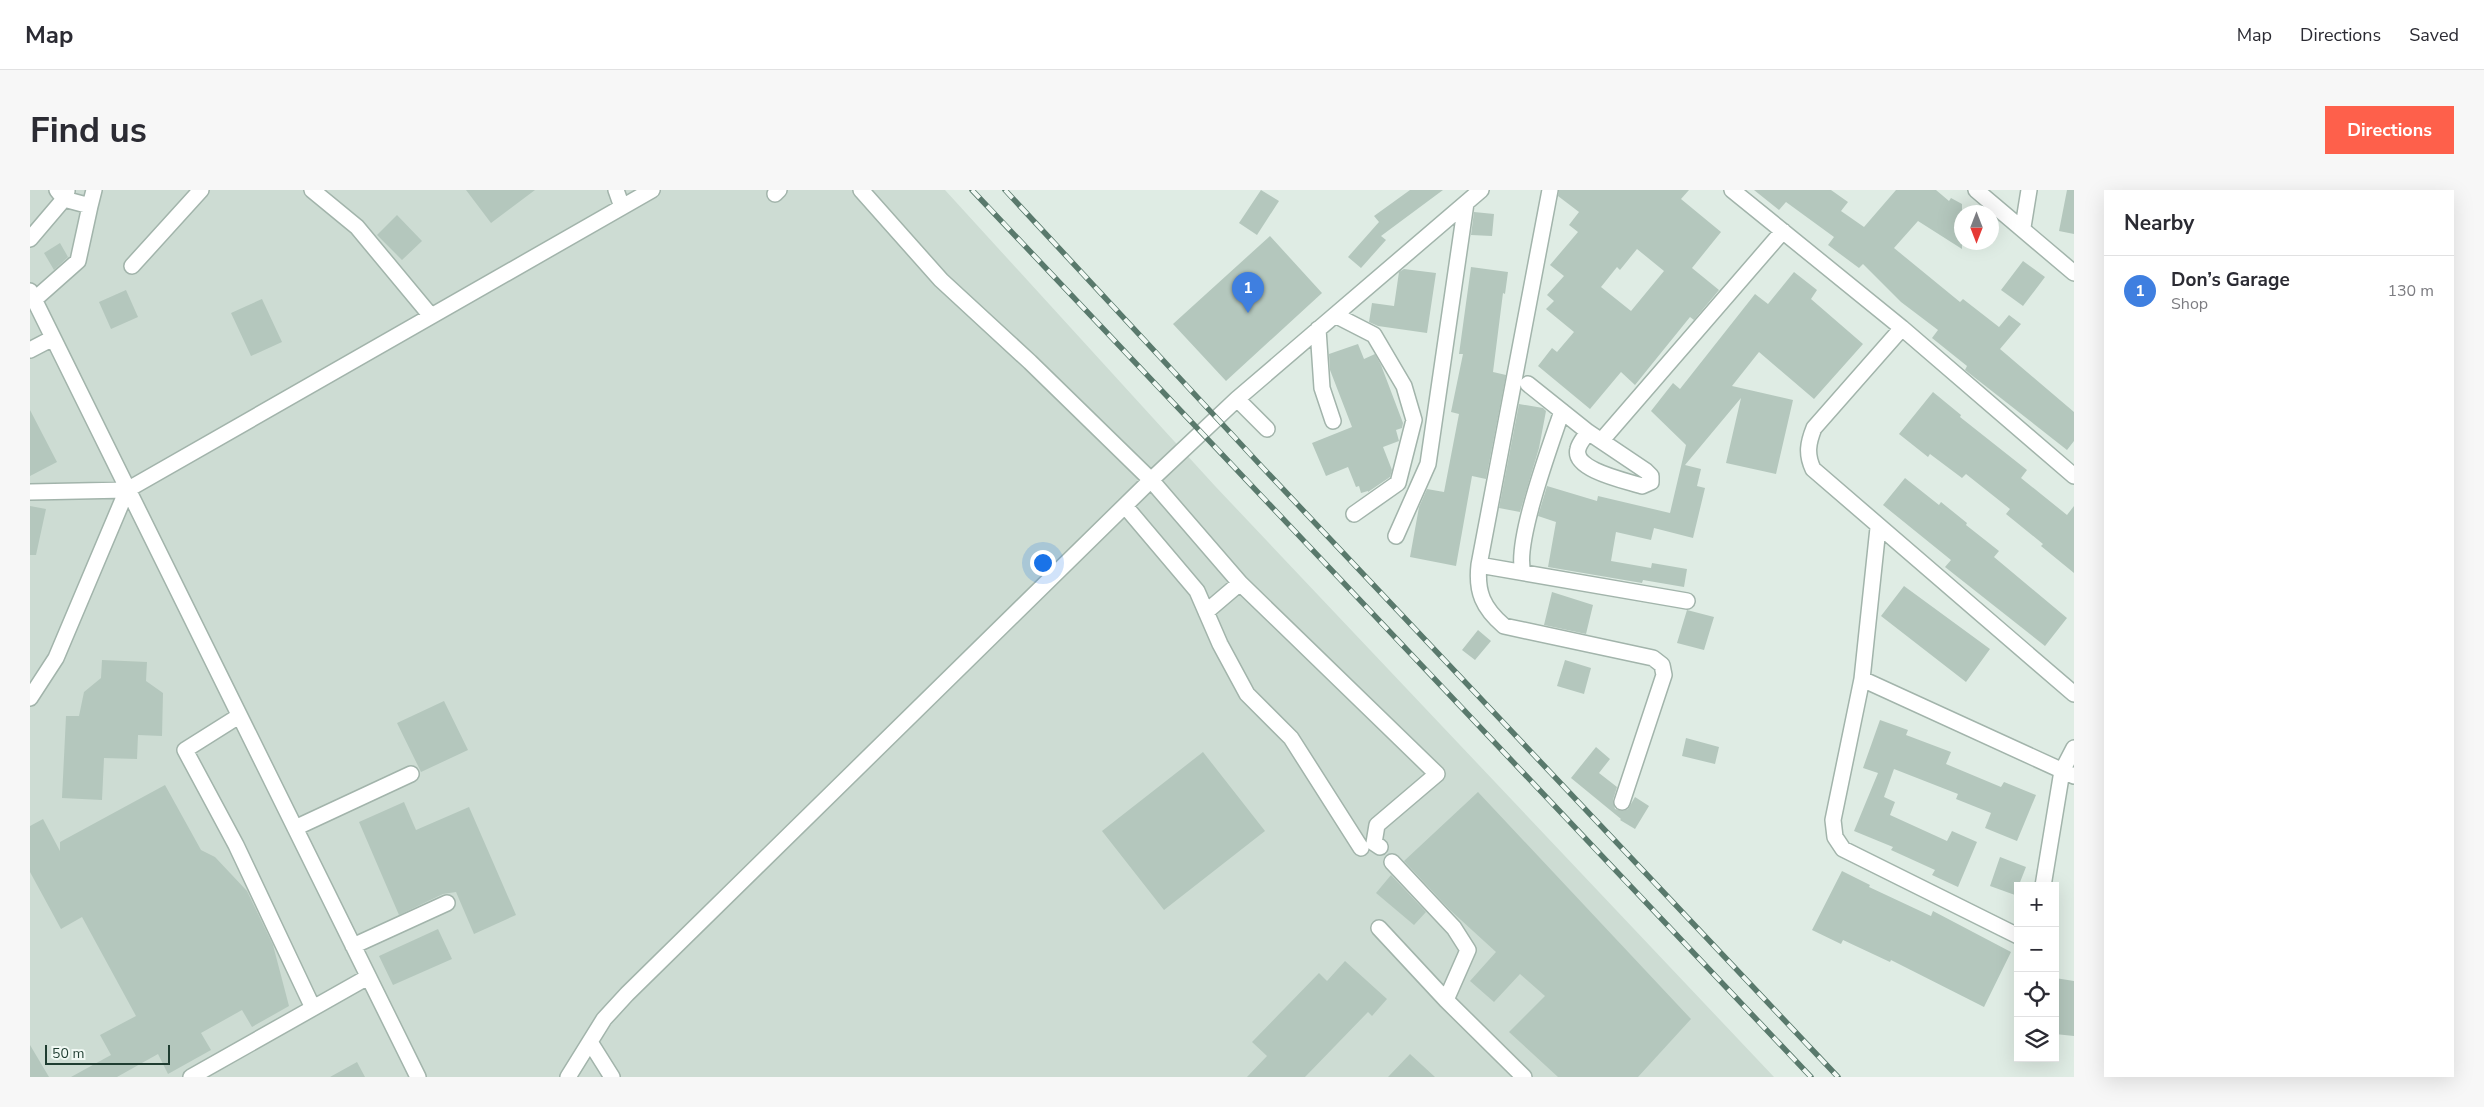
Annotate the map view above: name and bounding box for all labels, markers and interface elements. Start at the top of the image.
text: Map [25,19,73,51]
text: Map [2237,23,2272,47]
text: Directions [2300,23,2381,47]
text: Saved [2409,23,2459,47]
button: Directions [2325,106,2454,154]
text: Find us [30,107,147,154]
north arrow [1954,205,1999,250]
text: Nearby [2124,209,2194,237]
text: Don’s Garage [2171,267,2290,293]
pin: 1 [1232,272,1264,313]
text: 1 [2135,280,2145,302]
text: 130 m [2387,280,2434,302]
text: Shop [2171,293,2208,315]
your location [1030,550,1056,576]
map controls [2014,882,2059,1062]
button: + [2014,882,2059,927]
button: − [2014,927,2059,972]
button: locate [2014,972,2059,1017]
button: layers [2014,1017,2059,1062]
scale bar [45,1042,170,1065]
text: 50 m [52,1044,84,1063]

